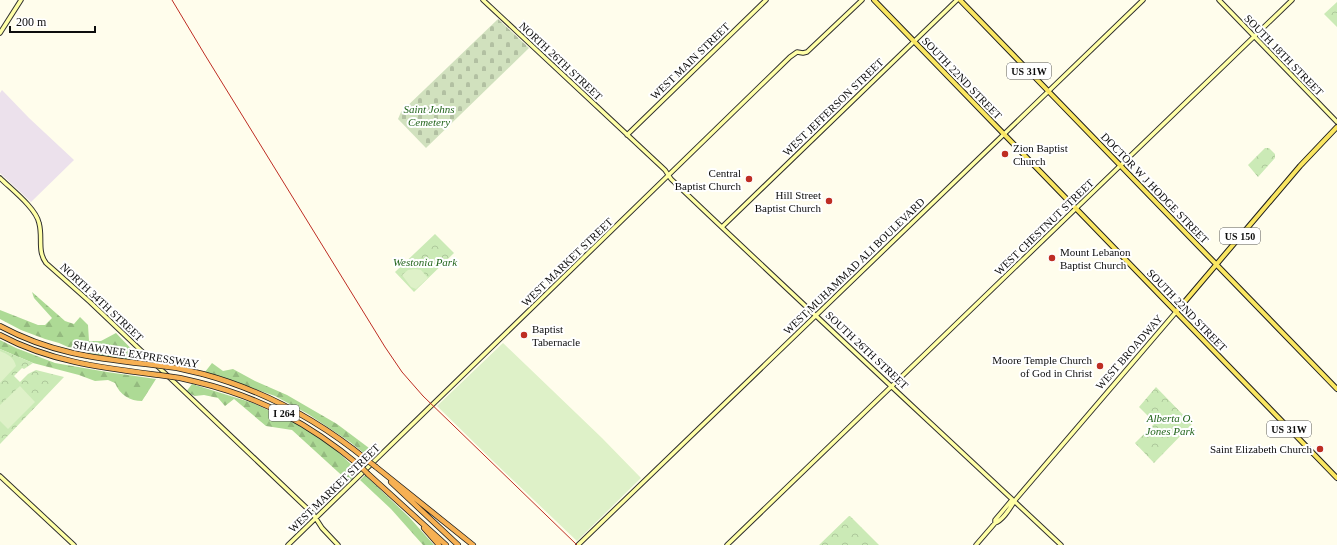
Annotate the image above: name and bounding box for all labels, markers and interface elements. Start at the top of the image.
scale bar [10,8,95,34]
street label: SOUTH 18TH STREET [1242,12,1326,98]
text: 200 m [16,15,47,29]
street label: NORTH 26TH STREET [517,20,605,103]
street label: WEST MAIN STREET [648,20,732,102]
street label: SOUTH 22ND STREET [920,34,1005,122]
street label: WEST JEFFERSON STREET [780,56,886,158]
road number: US 31W [1007,63,1051,79]
park label: Saint Johns Cemetery [403,103,455,128]
street label: DOCTOR W J HODGE STREET [1099,130,1211,246]
place label: Zion Baptist Church [1013,142,1068,167]
marker: Zion Baptist Church [1000,149,1010,159]
place label: Central Baptist Church [675,167,741,192]
marker: Central Baptist Church [744,174,754,184]
street label: WEST CHESTNUT STREET [992,176,1096,277]
place label: Hill Street Baptist Church [755,189,821,214]
street label: WEST MUHAMMAD ALI BOULEVARD [781,195,927,337]
marker: Hill Street Baptist Church [824,196,834,206]
street label: WEST MARKET STREET [519,215,615,309]
road number: US 150 [1220,228,1260,244]
place label: Mount Lebanon Baptist Church [1060,246,1131,271]
marker: Mount Lebanon Baptist Church [1047,253,1057,263]
park label: Westonia Park [393,256,458,268]
street label: NORTH 34TH STREET [58,261,146,344]
street label: SOUTH 22ND STREET [1145,266,1230,354]
street label: SOUTH 26TH STREET [823,309,911,391]
street label: WEST BROADWAY [1093,312,1165,392]
place label: Baptist Tabernacle [532,323,580,348]
marker: Baptist Tabernacle [519,330,529,340]
street label: SHAWNEE EXPRESSWAY [72,338,200,370]
place label: Moore Temple Church of God in Christ [992,354,1092,379]
marker: Moore Temple Church of God in Christ [1095,361,1105,371]
road number: I 264 [269,405,299,421]
park label: Alberta O. Jones Park [1145,412,1196,437]
road number: US 31W [1267,421,1311,437]
street label: WEST MARKET STREET [286,441,382,535]
place label: Saint Elizabeth Church [1210,443,1312,455]
marker: Saint Elizabeth Church [1315,444,1325,454]

